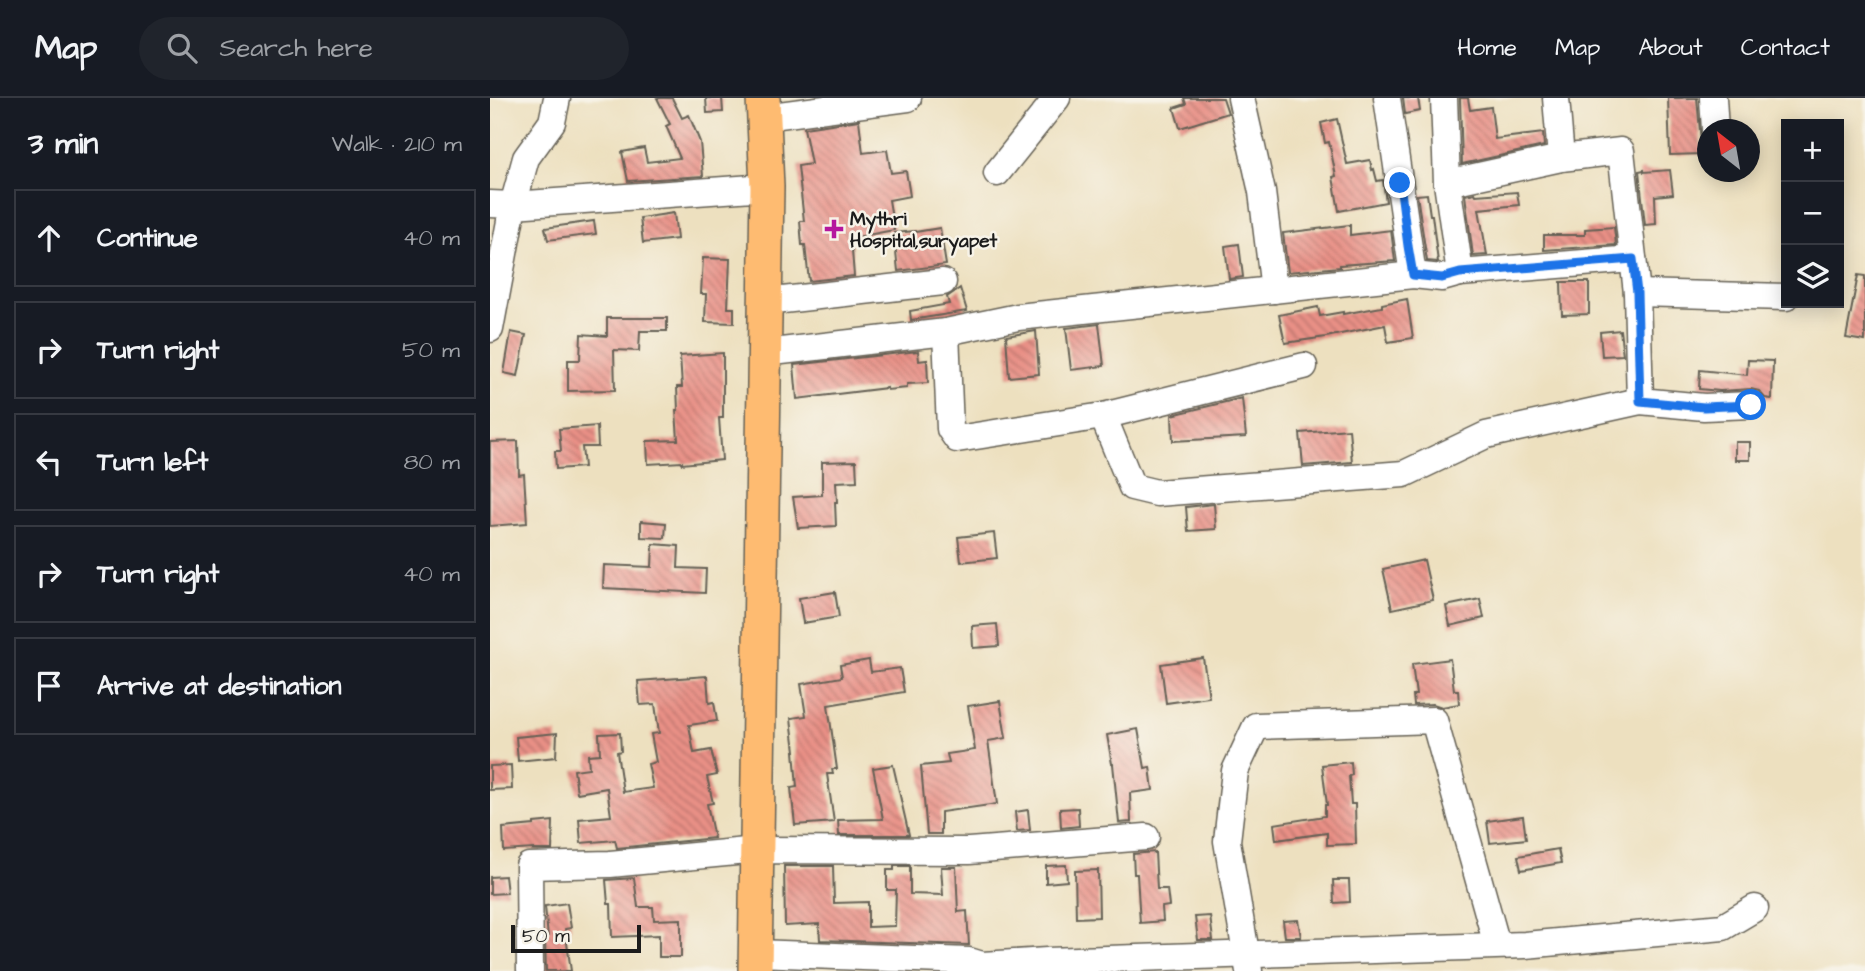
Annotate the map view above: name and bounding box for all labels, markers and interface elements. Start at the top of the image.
search box [139,17,629,80]
text: Map [35,25,97,71]
icon: search [163,29,201,67]
text: Search here [219,30,373,66]
text: Home [1457,31,1517,65]
text: Map [1555,31,1600,65]
text: About [1638,31,1703,65]
text: Contact [1741,31,1830,65]
north arrow [1697,119,1760,182]
map controls [1781,119,1844,308]
button: + [1781,119,1844,182]
text: 3 min [28,123,98,165]
text: Walk · 210 m [332,128,462,160]
route end [1384,167,1415,198]
button: − [1781,182,1844,245]
place label: Mythri Hospital,suryapet [850,206,998,256]
icon: ahead [30,219,68,257]
marker: Mythri Hospital,suryapet [824,219,844,239]
text: Continue [97,220,198,256]
text: 40 m [403,222,460,254]
button: layers [1781,245,1844,308]
icon: right [30,331,68,369]
text: Turn right [97,332,219,368]
text: 50 m [402,334,460,366]
route start [1735,389,1766,420]
icon: left [30,443,68,481]
text: Turn left [97,444,208,480]
text: 80 m [403,446,460,478]
icon: right [30,555,68,593]
text: Turn right [97,556,219,592]
text: 40 m [403,558,460,590]
icon: arrive [30,667,68,705]
text: Arrive at destination [97,668,342,704]
scale bar [511,922,640,954]
text: 50 m [522,923,570,950]

